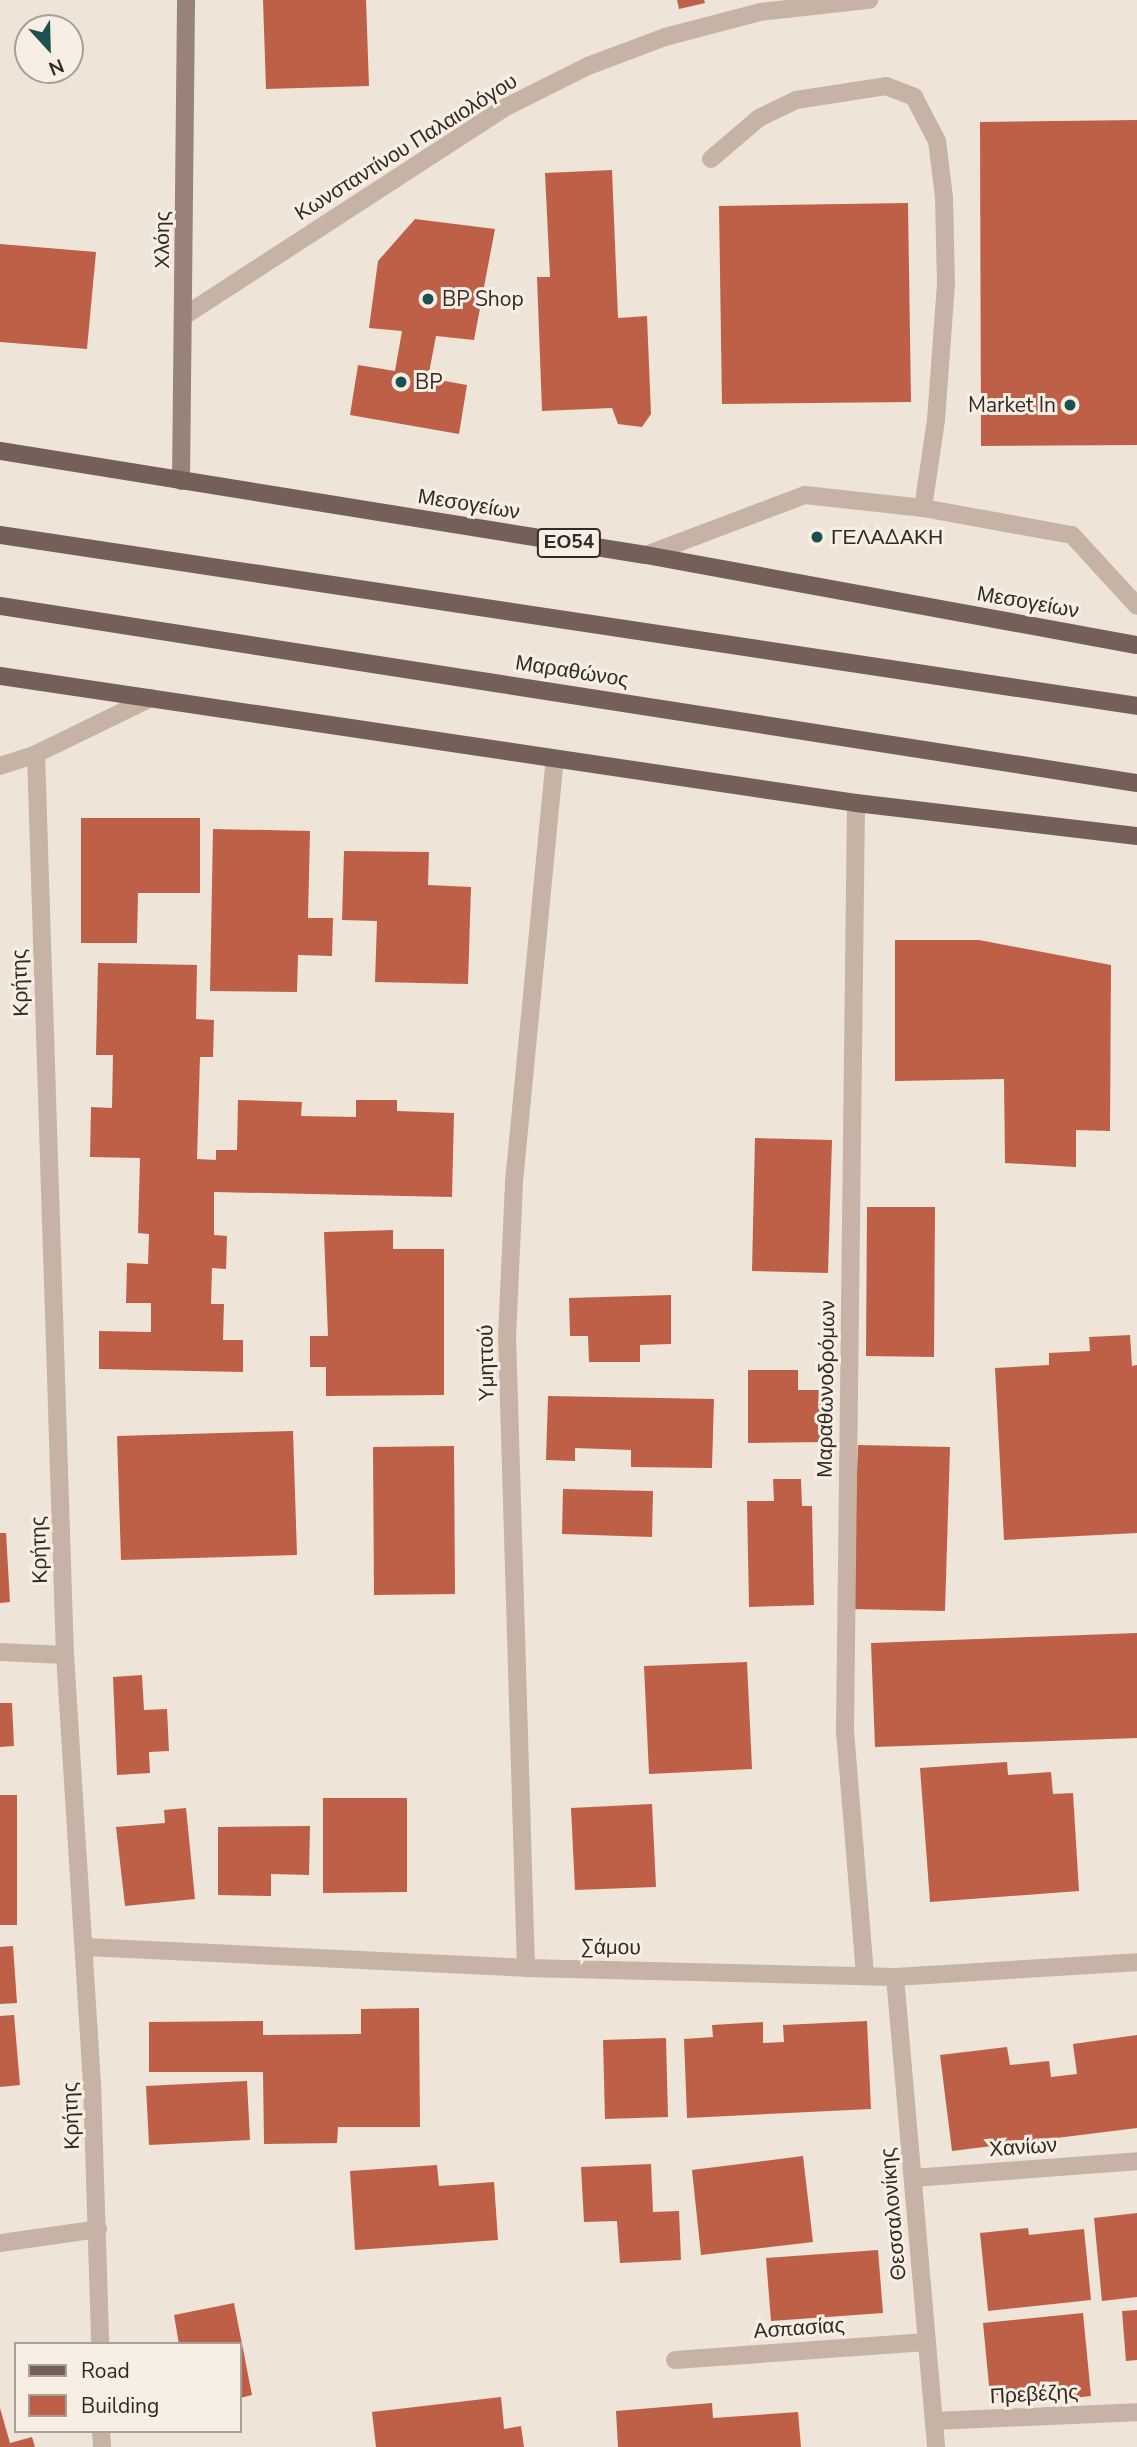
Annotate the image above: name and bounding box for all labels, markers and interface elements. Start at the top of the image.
north arrow [14,14,84,84]
text: N [45,52,68,81]
street label: Κωνσταντίνου Παλαιολόγου [290,68,522,226]
street label: Χλόης [149,211,175,269]
place label: BP Shop [442,286,524,312]
marker: BP Shop [420,291,436,307]
place label: BP [415,369,442,395]
marker: BP [393,374,409,390]
place label: Market In [968,392,1056,418]
marker: Market In [1062,397,1078,413]
street label: Μεσογείων [416,484,522,524]
place label: ΓΕΛΑΔΑΚΗ [831,524,943,550]
road number: ΕΟ54 [536,528,602,558]
marker: ΓΕΛΑΔΑΚΗ [809,529,825,545]
street label: Μεσογείων [975,581,1081,623]
street label: Μαραθώνος [514,650,630,692]
street label: Κρήτης [6,949,34,1017]
street label: Μαραθωνοδρόμων [812,1300,840,1478]
street label: Υμηττού [473,1324,499,1402]
street label: Κρήτης [25,1516,53,1584]
street label: Σάμου [581,1934,641,1960]
street label: Κρήτης [57,2082,85,2150]
street label: Χανίων [988,2132,1058,2162]
street label: Θεσσαλονίκης [875,2147,911,2281]
street label: Ασπασίας [753,2312,845,2344]
legend [14,2342,242,2433]
text: Road [81,2357,130,2385]
street label: Πρεβέζης [989,2379,1079,2409]
text: Building [81,2392,159,2420]

